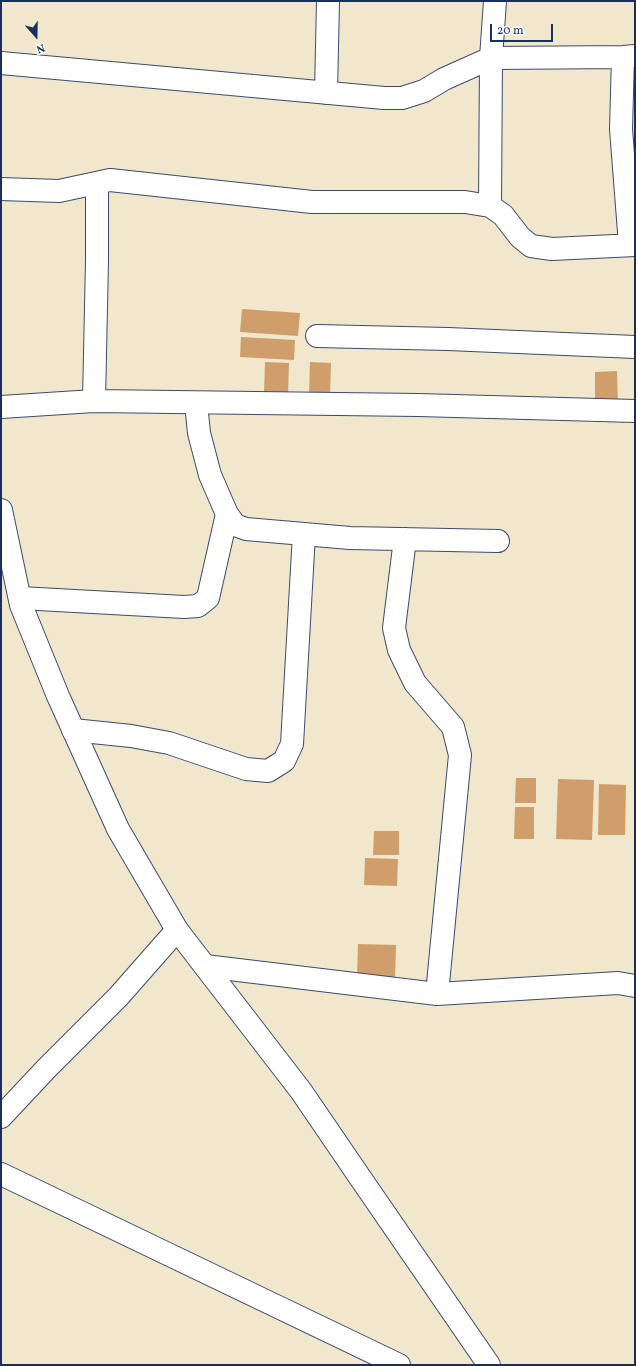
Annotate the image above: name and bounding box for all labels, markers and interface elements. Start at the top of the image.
north arrow [16,16,56,56]
scale bar [492,16,555,42]
text: 20 m [497,23,524,39]
text: N [34,39,47,56]

